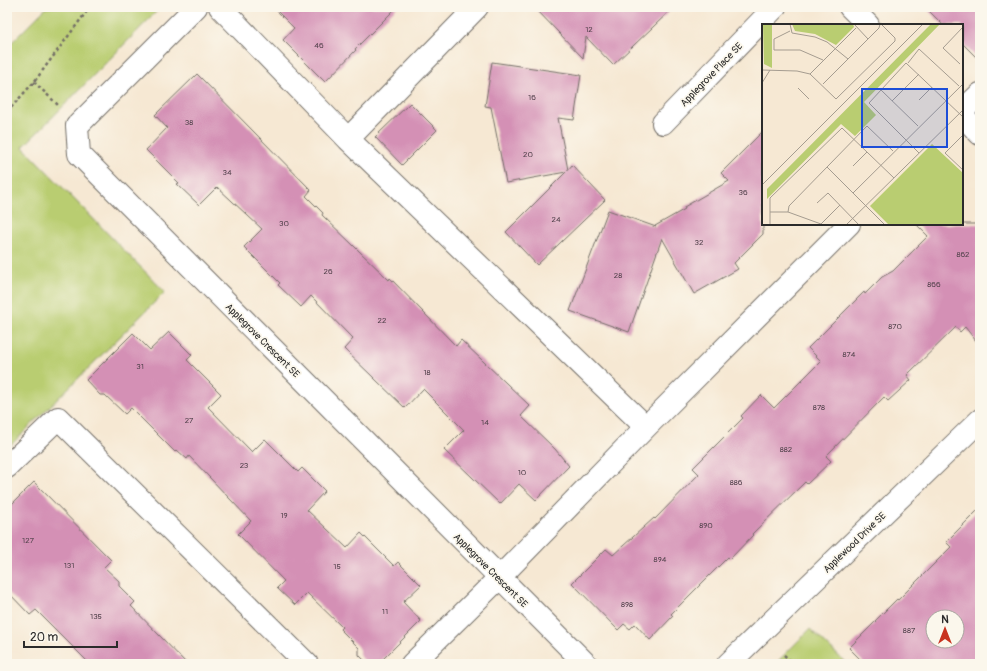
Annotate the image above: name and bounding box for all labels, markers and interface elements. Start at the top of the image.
inset map [762,24,963,225]
house number: 12 [585,25,593,34]
street label: Applegrove Place SE [678,40,745,109]
house number: 46 [314,41,324,50]
house number: 16 [528,93,536,102]
house number: 38 [185,118,193,127]
house number: 20 [523,150,534,159]
house number: 34 [222,168,232,177]
house number: 36 [738,188,748,197]
house number: 24 [551,215,561,224]
house number: 30 [279,219,289,228]
house number: 32 [695,238,704,247]
house number: 862 [956,250,970,259]
house number: 26 [323,267,333,276]
house number: 28 [614,271,622,280]
house number: 866 [927,280,941,289]
street label: Applegrove Crescent SE [223,301,302,380]
house number: 22 [378,316,387,325]
house number: 870 [888,322,902,331]
house number: 874 [843,350,856,359]
house number: 31 [136,362,144,371]
house number: 18 [423,368,431,377]
house number: 878 [813,403,825,412]
house number: 27 [185,416,194,425]
house number: 14 [481,418,489,427]
house number: 882 [780,445,793,454]
house number: 23 [240,461,249,470]
house number: 10 [518,468,527,477]
house number: 886 [730,478,743,487]
street label: Applewood Drive SE [821,510,888,576]
house number: 19 [280,511,288,520]
house number: 890 [699,521,713,530]
street label: Applegrove Crescent SE [451,531,530,610]
house number: 127 [22,536,35,545]
house number: 894 [654,555,667,564]
house number: 131 [64,561,74,570]
house number: 15 [333,562,341,571]
house number: 898 [621,600,633,609]
house number: 11 [382,607,388,616]
north arrow [925,609,965,649]
house number: 135 [90,612,102,621]
text: N [941,613,949,626]
scale bar [24,623,117,649]
house number: 887 [903,626,916,635]
text: 20 m [30,630,59,645]

